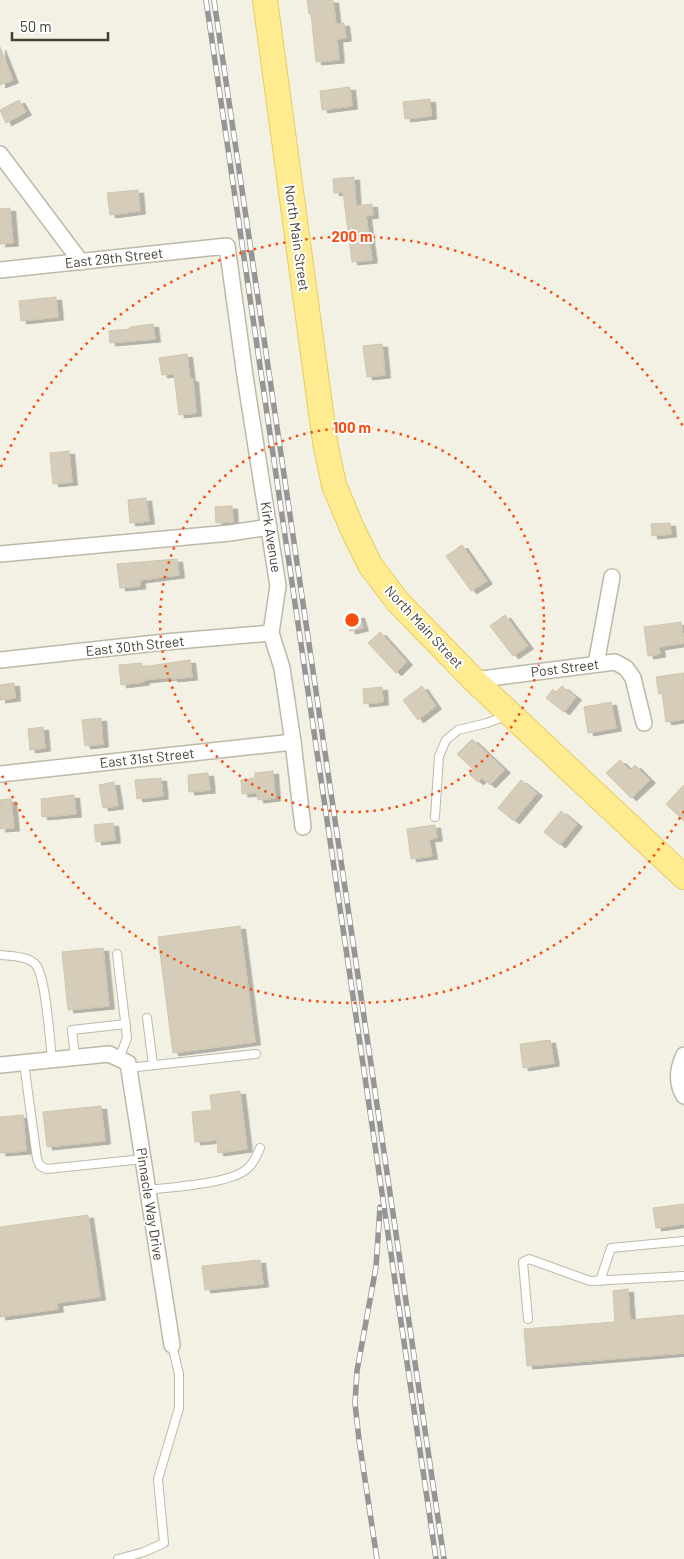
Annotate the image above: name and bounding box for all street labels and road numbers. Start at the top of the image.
street label: North Main Street [282,184,313,292]
street label: East 29th Street [64,244,164,271]
street label: Kirk Avenue [258,500,285,574]
street label: North Main Street [382,582,467,672]
street label: East 30th Street [85,632,185,659]
street label: Post Street [530,655,600,680]
street label: East 31st Street [99,744,195,771]
street label: Pinnacle Way Drive [133,1146,168,1262]

